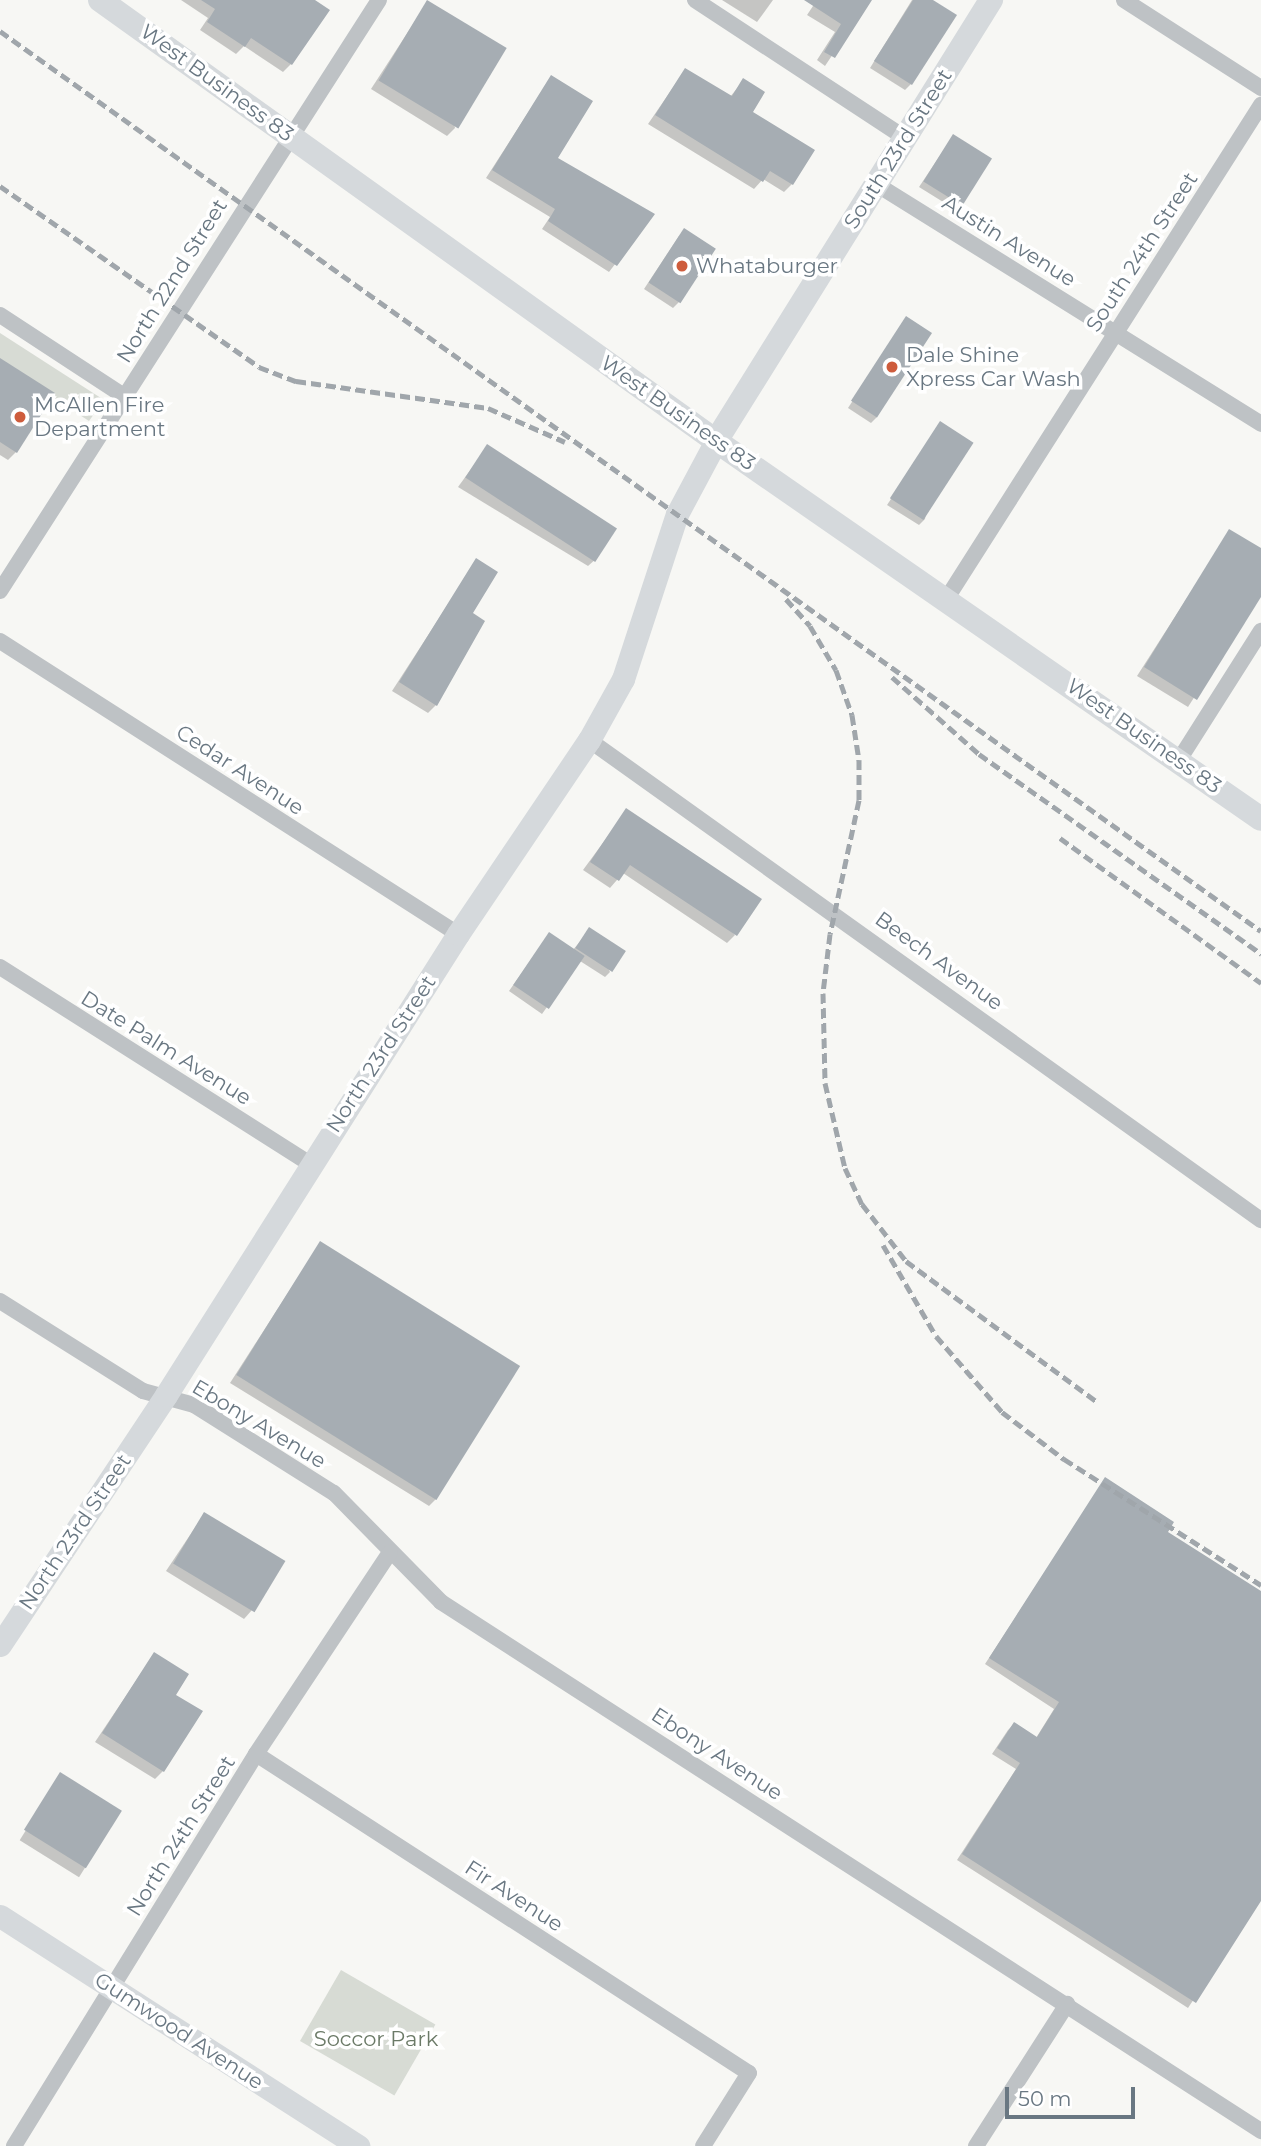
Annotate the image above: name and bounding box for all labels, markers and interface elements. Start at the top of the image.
street label: West Business 83 [136,19,298,147]
street label: South 23rd Street [839,64,957,234]
street label: South 24th Street [1081,167,1203,337]
street label: Austin Avenue [938,190,1080,292]
street label: North 22nd Street [111,194,233,368]
place label: Whataburger [696,253,838,279]
marker: Whataburger [674,258,690,274]
place label: Dale Shine Xpress Car Wash [906,342,1081,392]
street label: West Business 83 [596,350,760,476]
marker: Dale Shine Xpress Car Wash [884,359,900,375]
place label: McAllen Fire Department [34,392,166,442]
marker: McAllen Fire Department [12,409,28,425]
street label: West Business 83 [1062,673,1226,799]
street label: Cedar Avenue [172,719,308,821]
street label: Beech Avenue [870,906,1008,1016]
street label: North 23rd Street [321,971,441,1137]
street label: Date Palm Avenue [76,985,256,1111]
street label: Ebony Avenue [188,1374,330,1474]
street label: North 23rd Street [14,1449,136,1615]
street label: Ebony Avenue [647,1702,787,1806]
street label: North 24th Street [121,1751,241,1921]
street label: Fir Avenue [460,1855,568,1937]
street label: Gumwood Avenue [90,1967,268,2095]
park label: Soccor Park [314,2026,438,2052]
scale bar [1009,2072,1138,2116]
text: 50 m [1018,2086,1072,2111]

